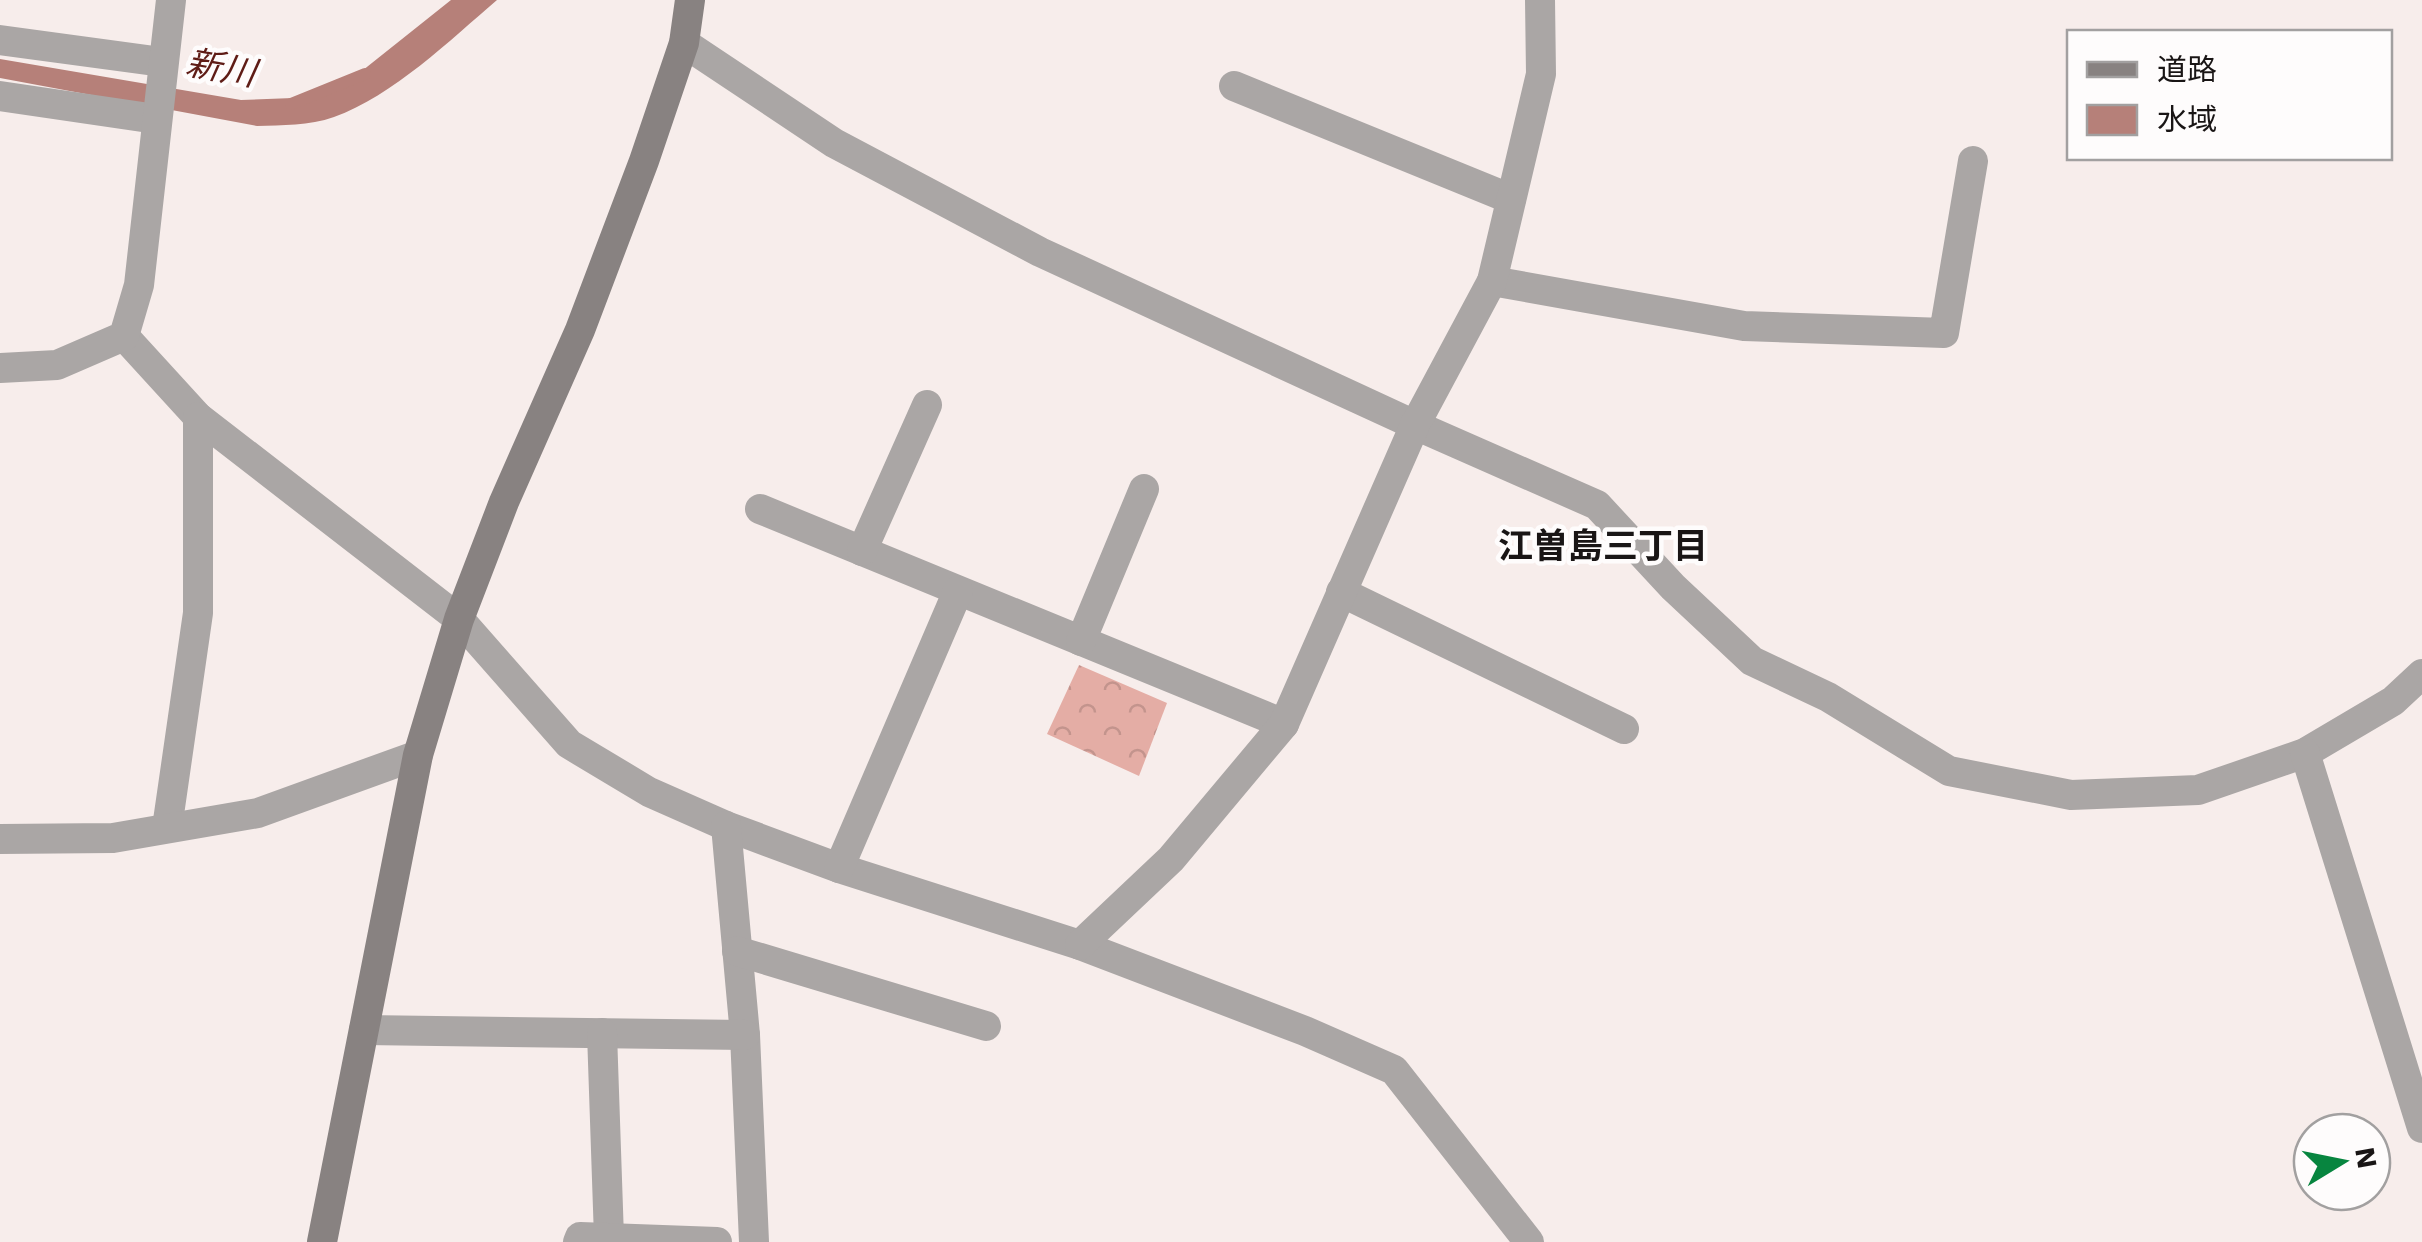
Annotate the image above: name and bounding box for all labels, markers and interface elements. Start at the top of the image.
legend [2067,30,2392,160]
water label: 新川 [183,41,263,95]
text: 道路 [2157,52,2217,87]
text: 水域 [2157,102,2217,137]
district label: 江曽島三丁目 [1498,525,1708,567]
north arrow [2292,1112,2392,1212]
text: N [2348,1145,2384,1171]

